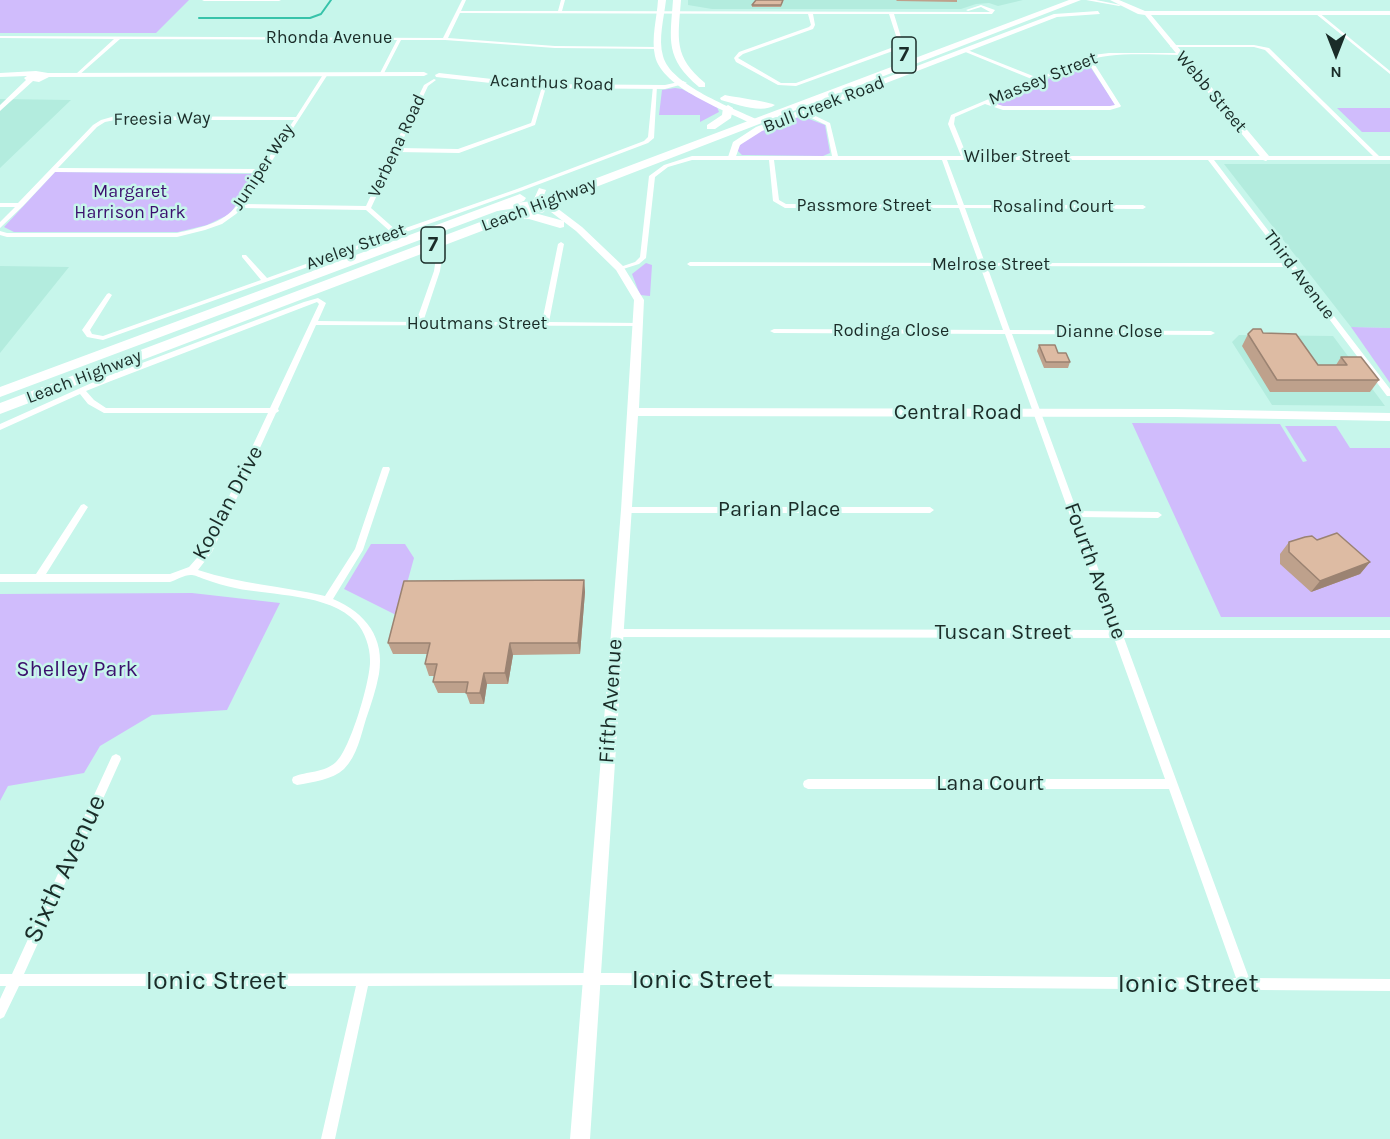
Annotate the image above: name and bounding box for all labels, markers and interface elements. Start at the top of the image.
north arrow [1306,24,1366,84]
street label: Rhonda Avenue [266,27,392,49]
road number: 7 [892,37,916,73]
street label: Massey Street [985,47,1101,111]
street label: Webb Street [1171,47,1251,137]
text: N [1330,63,1342,82]
street label: Acanthus Road [490,70,614,96]
street label: Bull Creek Road [760,72,888,138]
street label: Verbena Road [364,91,430,201]
street label: Freesia Way [113,107,211,131]
street label: Juniper Way [227,120,299,214]
street label: Wilber Street [964,146,1070,168]
street label: Leach Highway [478,173,600,237]
park label: Margaret Harrison Park [74,181,186,224]
street label: Passmore Street [797,195,931,217]
street label: Rosalind Court [992,196,1114,218]
street label: Aveley Street [303,219,409,275]
street label: Third Avenue [1259,226,1339,324]
road number: 7 [421,227,445,263]
street label: Melrose Street [932,254,1050,276]
street label: Houtmans Street [407,313,547,335]
street label: Rodinga Close [833,320,949,342]
street label: Dianne Close [1055,321,1163,343]
street label: Leach Highway [23,345,145,409]
street label: Central Road [894,400,1022,426]
street label: Koolan Drive [187,441,269,565]
street label: Parian Place [718,497,840,523]
street label: Fourth Avenue [1058,499,1132,643]
street label: Tuscan Street [935,620,1071,646]
street label: Fifth Avenue [593,638,629,764]
park label: Shelley Park [16,657,138,683]
street label: Lana Court [936,771,1044,797]
street label: Sixth Avenue [17,790,113,948]
street label: Ionic Street [631,964,773,996]
street label: Ionic Street [145,965,287,997]
street label: Ionic Street [1117,968,1259,1000]

